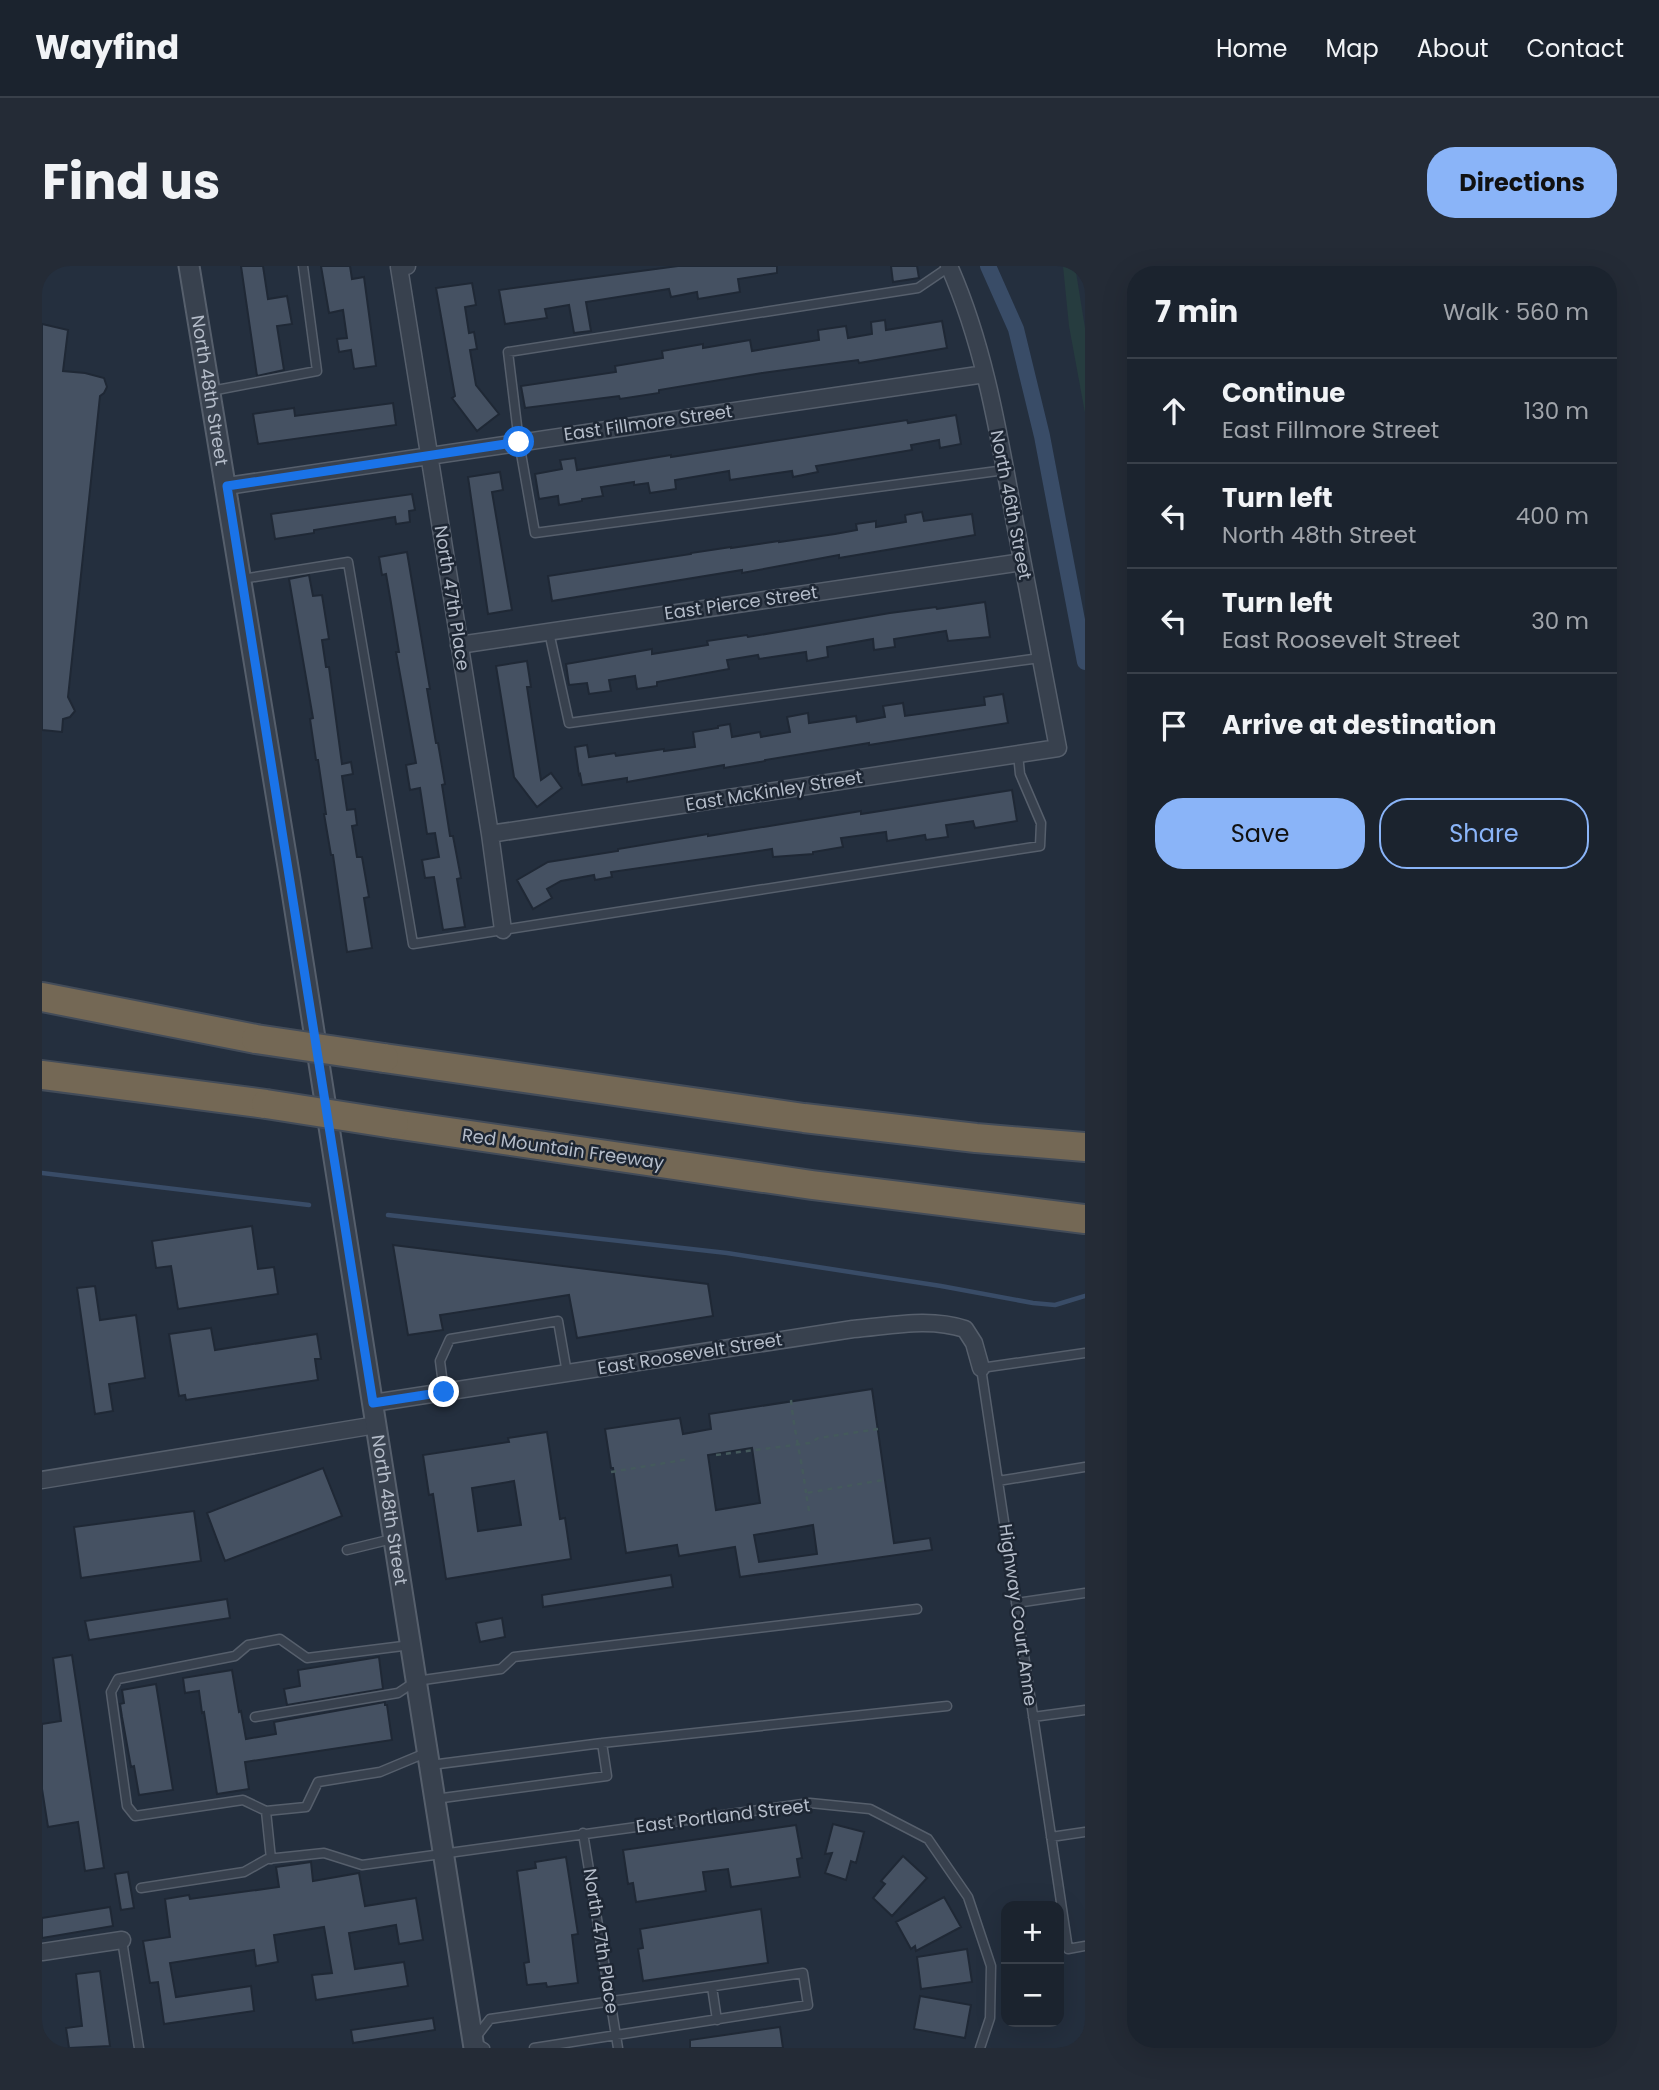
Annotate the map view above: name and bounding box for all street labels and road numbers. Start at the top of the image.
street label: North 48th Street [185,313,235,467]
street label: East Fillmore Street [562,398,734,447]
street label: North 46th Street [985,428,1038,582]
street label: North 47th Place [429,523,476,672]
street label: East Pierce Street [663,579,819,626]
street label: East McKinley Street [684,764,864,817]
street label: Red Mountain Freeway [460,1122,666,1175]
street label: East Roosevelt Street [596,1327,784,1380]
street label: North 48th Street [366,1433,414,1587]
street label: Highway Court Anne [993,1522,1044,1708]
street label: East Portland Street [634,1792,811,1839]
street label: North 47th Place [578,1866,625,2015]

